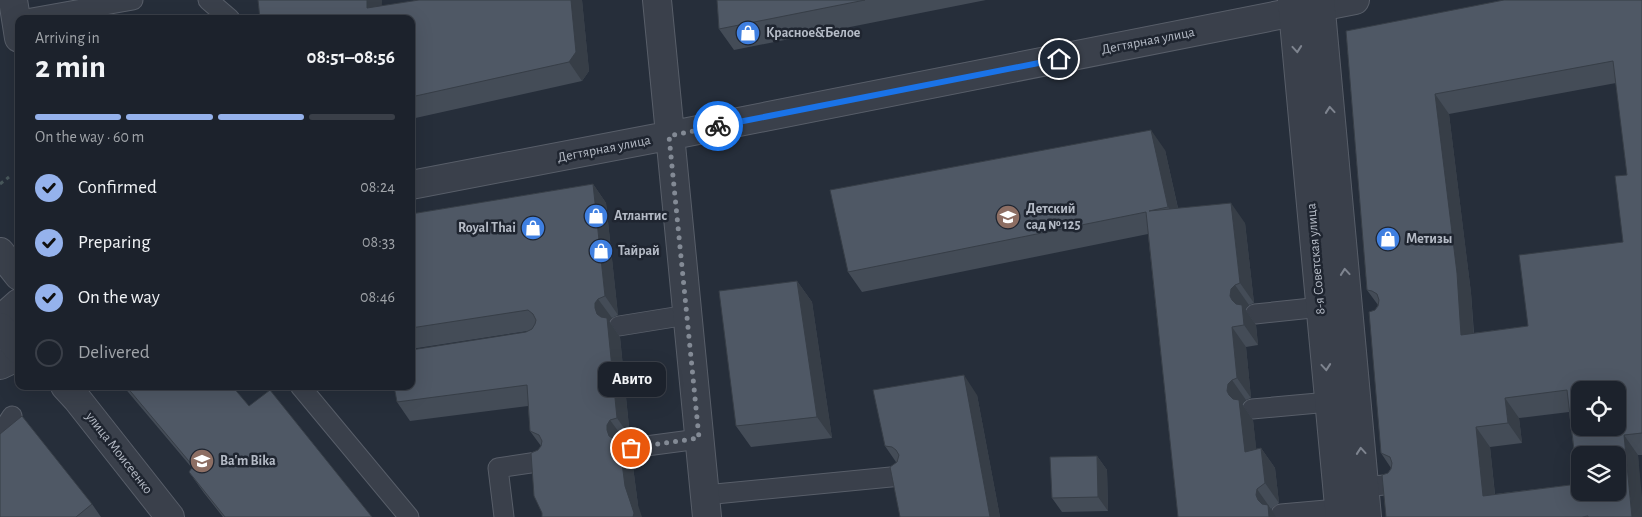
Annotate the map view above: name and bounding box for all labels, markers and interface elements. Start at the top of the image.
shop icon: Красное&Белое [735,20,761,46]
street label: Дегтярная улица [1100,25,1197,57]
place label: Красное&Белое [766,26,861,40]
text: Arriving in [35,30,100,46]
pin [1038,38,1080,80]
icon: home [1045,45,1073,73]
one-way arrow [1291,45,1302,53]
text: 08:51–08:56 [307,48,395,67]
text: 2 min [35,51,106,83]
courier [693,101,743,151]
one-way arrow [1325,106,1336,114]
icon: bike [704,112,732,140]
text: On the way · 60 m [35,129,144,145]
street label: Дегтярная улица [556,133,653,165]
icon: check [35,174,63,202]
text: Confirmed [78,178,157,197]
text: 08:24 [360,179,395,195]
place label: Детский сад № 125 [1026,202,1080,232]
street label: 8-я Советская улица [1304,202,1328,315]
shop icon: Атлантис [583,203,609,229]
school or university icon: Детский сад № 125 [995,204,1021,230]
place label: Атлантис [614,209,667,223]
shop icon: Royal Thai [520,215,546,241]
place label: Royal Thai [458,221,516,235]
shop icon: Метизы [1375,226,1401,252]
icon: check [35,229,63,257]
place label: Метизы [1406,232,1452,246]
text: Preparing [78,233,151,252]
text: 08:33 [362,234,395,250]
shop icon: Тайрай [588,238,614,264]
place label: Тайрай [618,244,660,258]
one-way arrow [1340,267,1351,275]
icon: check [35,284,63,312]
text: On the way [78,288,160,307]
text: 08:46 [360,289,395,305]
text: Delivered [78,343,150,362]
callout: Авито [597,363,665,398]
one-way arrow [1320,363,1331,371]
text: Авито [612,371,652,387]
map controls [1571,381,1626,501]
button: locate [1571,381,1626,436]
street label: улица Моисеенко [82,409,155,497]
pin [610,427,652,469]
icon: bag [617,434,645,462]
button: layers [1571,446,1626,501]
one-way arrow [1356,447,1367,455]
school or university icon: Ba'm Bika [189,448,215,474]
place label: Ba'm Bika [220,454,276,468]

